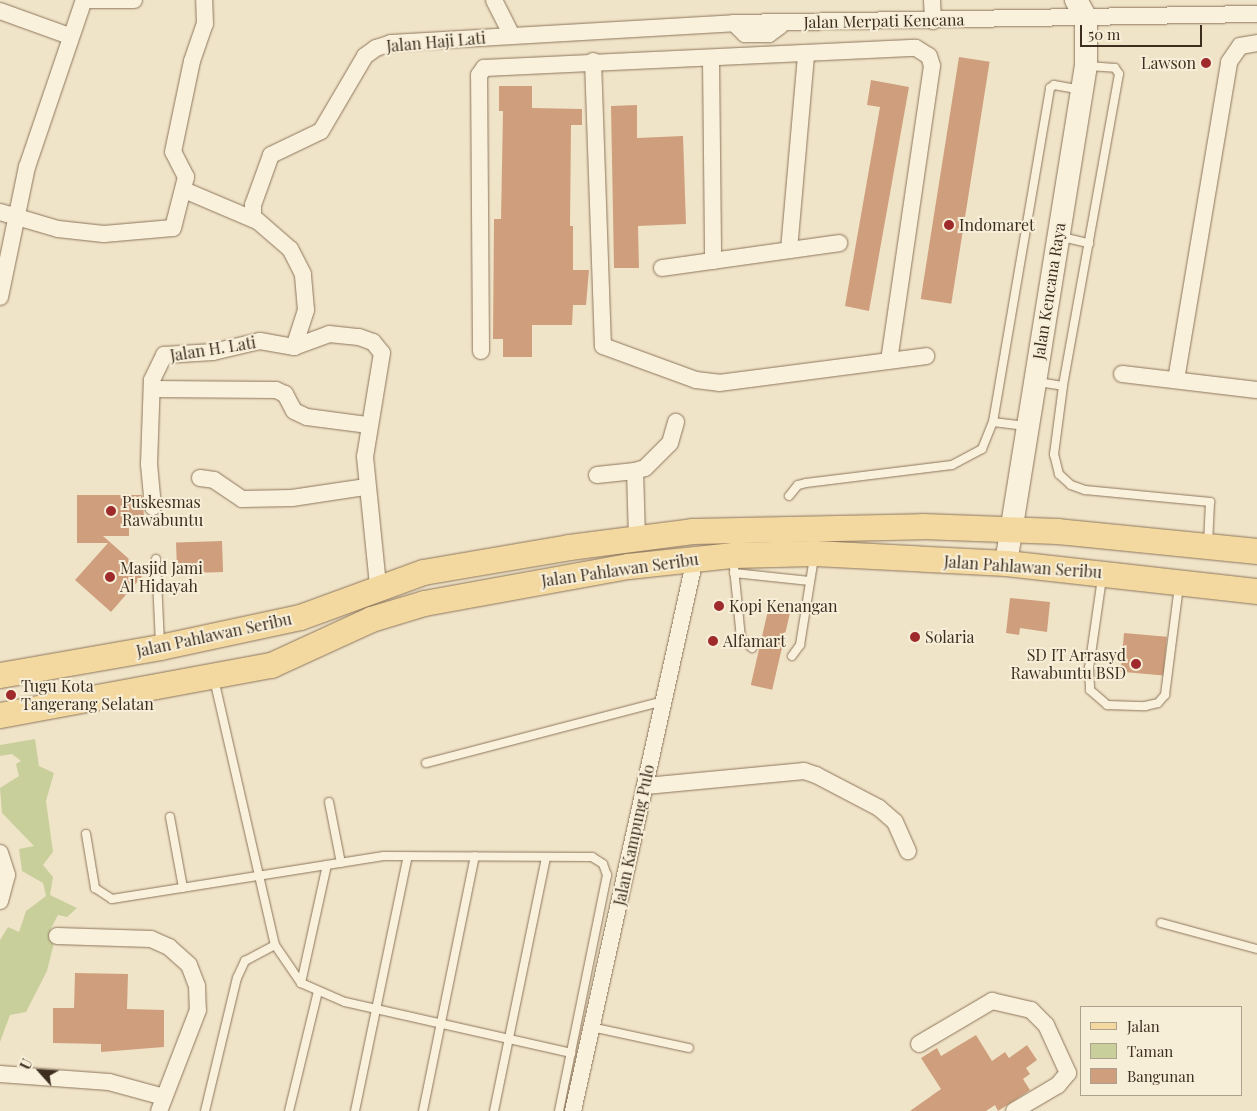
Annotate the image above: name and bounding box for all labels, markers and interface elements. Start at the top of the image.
street label: Jalan Merpati Kencana [803,10,965,32]
scale bar [1082,15,1204,47]
text: 50 m [1088,24,1120,44]
street label: Jalan Haji Lati [386,28,486,56]
place label: Lawson [1141,53,1196,73]
marker: Lawson [1200,57,1212,69]
place label: Indomaret [959,215,1035,235]
marker: Indomaret [943,219,955,231]
street label: Jalan Kencana Raya [1029,221,1069,361]
street label: Jalan H. Lati [169,333,257,365]
place label: Puskesmas Rawabuntu [122,492,203,530]
marker: Puskesmas Rawabuntu [104,504,118,518]
street label: Jalan Pahlawan Seribu [540,549,700,591]
street label: Jalan Pahlawan Seribu [943,552,1103,582]
place label: Masjid Jami Al Hidayah [120,558,203,596]
marker: Masjid Jami Al Hidayah [104,571,116,583]
place label: Kopi Kenangan [729,596,838,616]
marker: Kopi Kenangan [713,600,725,612]
street label: Jalan Pahlawan Seribu [134,609,294,661]
place label: Solaria [925,627,975,647]
place label: Alfamart [723,631,786,651]
marker: Solaria [909,631,921,643]
marker: Alfamart [707,635,719,647]
place label: SD IT Arrasyd Rawabuntu BSD [1011,645,1126,683]
marker: SD IT Arrasyd Rawabuntu BSD [1130,658,1142,670]
place label: Tugu Kota Tangerang Selatan [21,676,154,714]
marker: Tugu Kota Tangerang Selatan [5,689,17,701]
street label: Jalan Kampung Pulo [610,763,658,907]
legend [1080,1006,1242,1096]
text: Jalan [1127,1016,1160,1036]
text: Taman [1127,1041,1173,1061]
north arrow [15,1046,65,1096]
text: U [15,1056,37,1073]
text: Bangunan [1127,1066,1195,1086]

